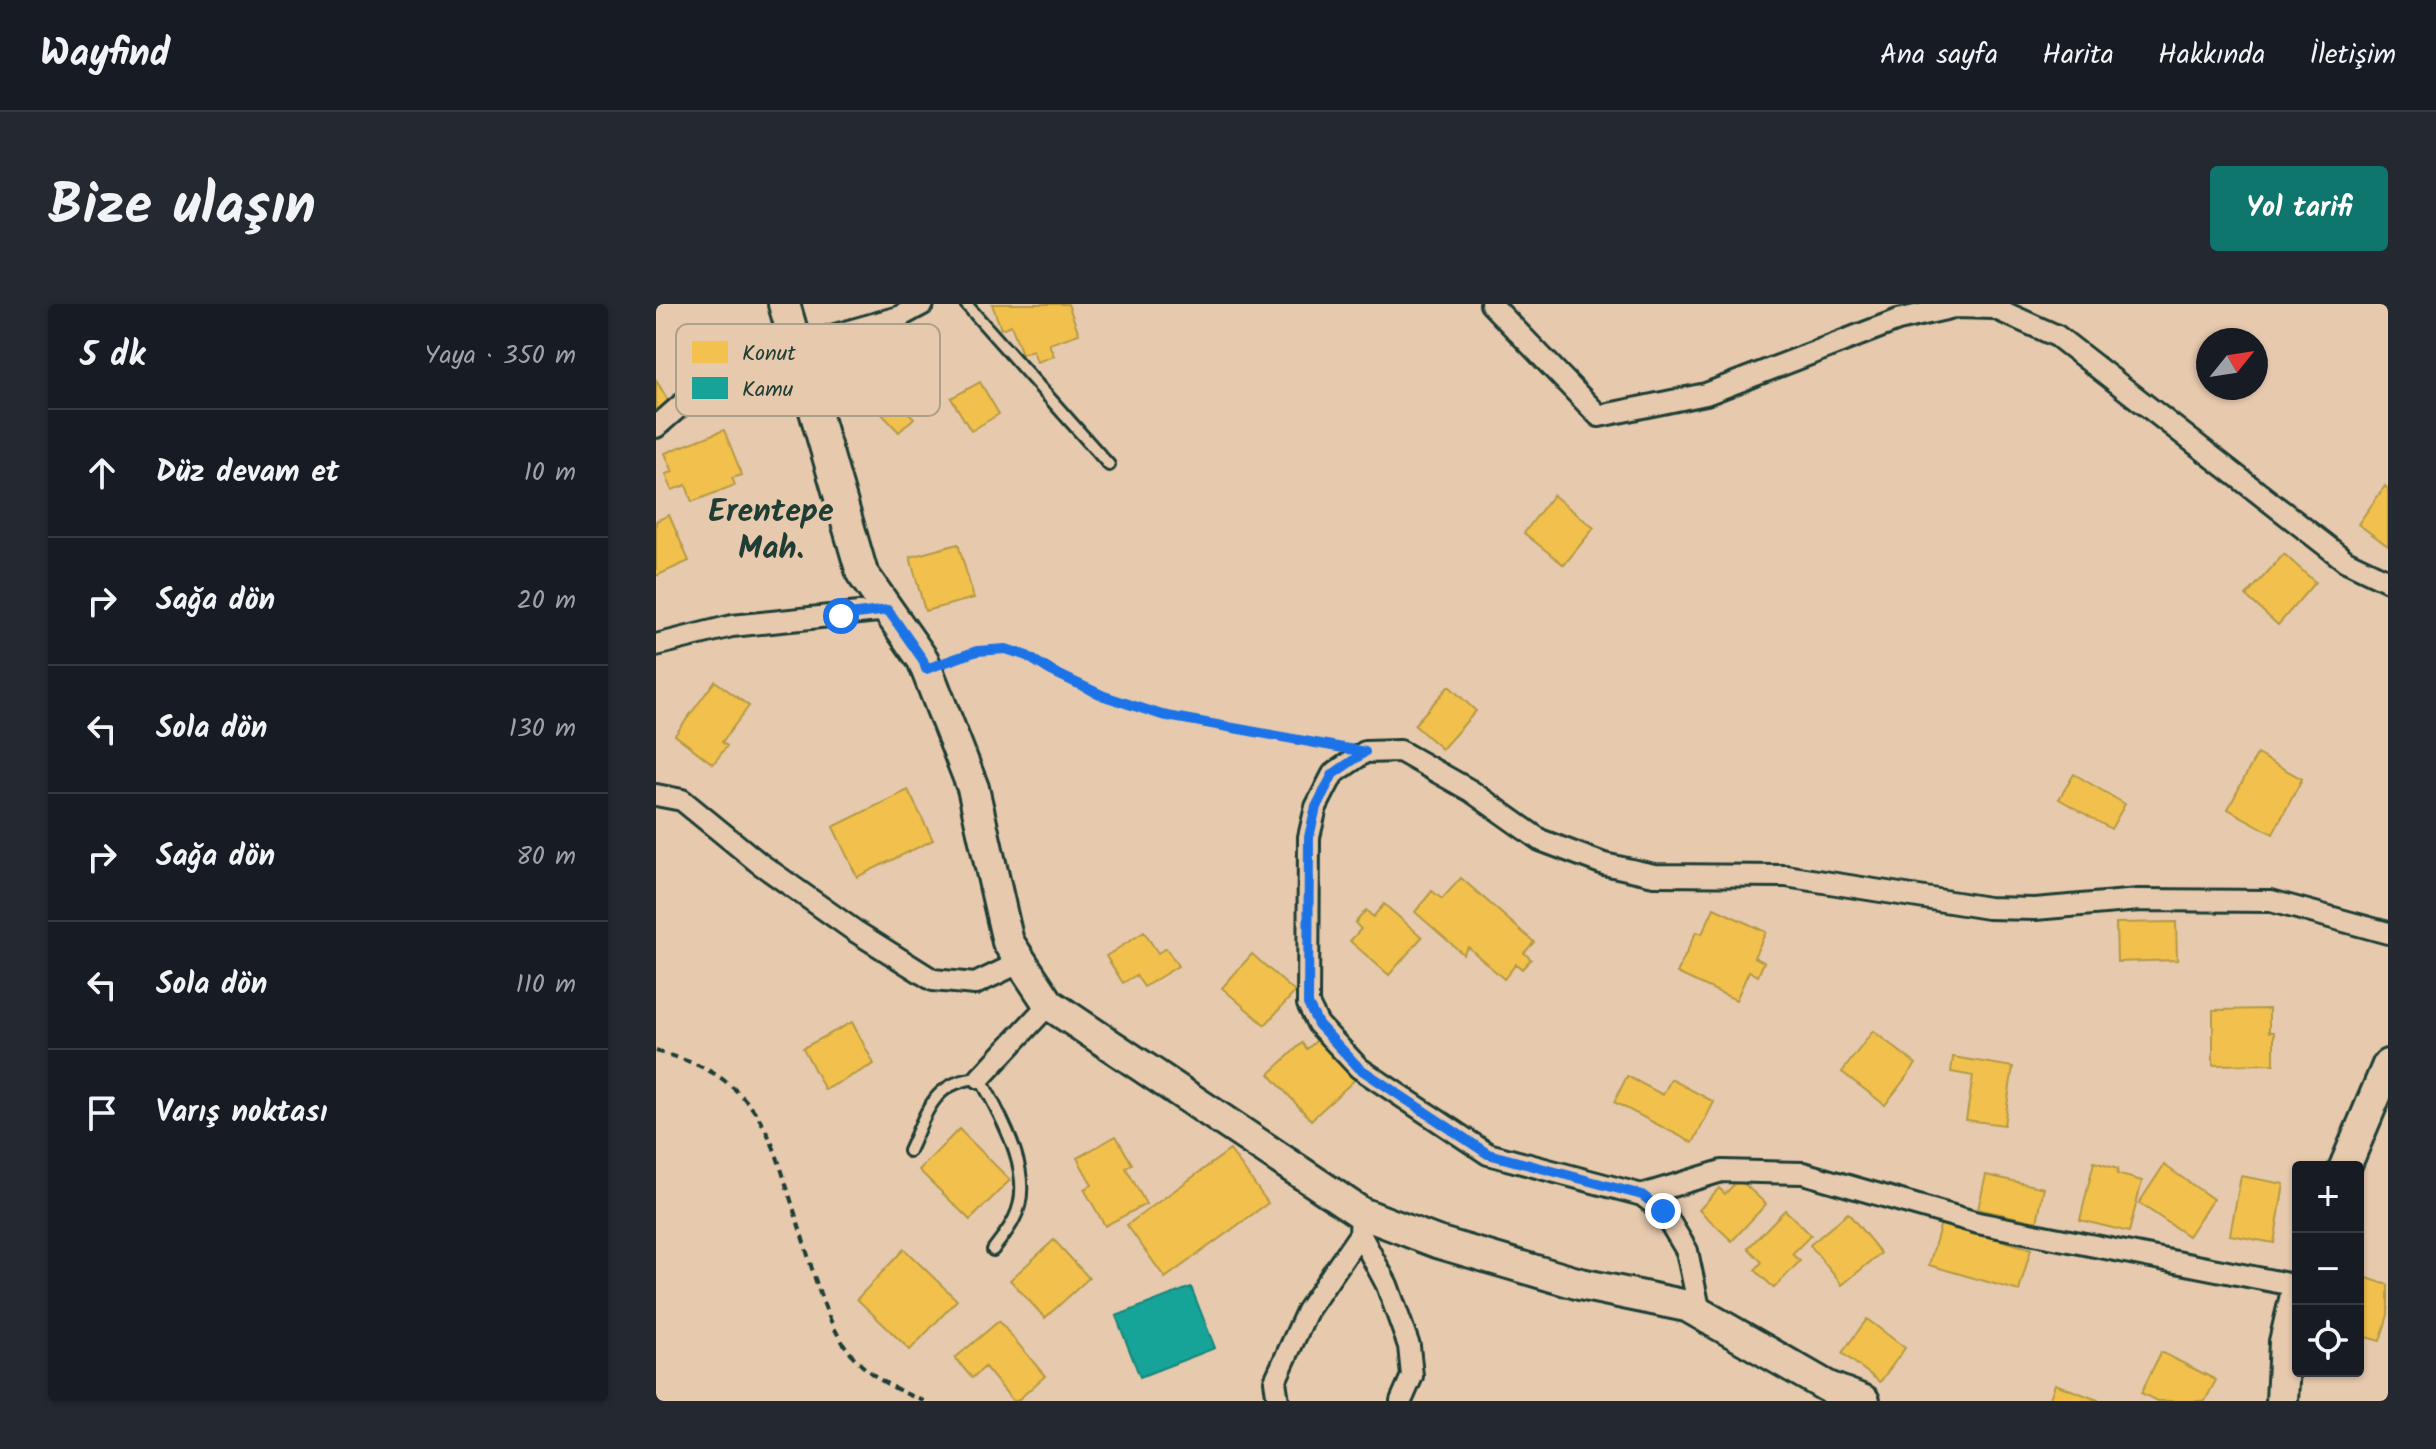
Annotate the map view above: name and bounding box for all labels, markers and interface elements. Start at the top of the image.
text: Wayfind [40,25,170,85]
text: Ana sayfa [1880,33,1998,78]
text: Harita [2042,33,2114,78]
text: Hakkında [2158,33,2265,78]
text: İletişim [2309,33,2396,78]
text: Bize ulaşın [48,163,316,253]
button: Yol tarifi [2210,166,2388,251]
legend [676,324,940,416]
north arrow [2196,328,2268,400]
text: 5 dk [80,329,145,383]
text: Yaya · 350 m [425,335,576,377]
text: Konut [742,337,796,372]
text: Kamu [742,373,794,408]
text: Düz devam et [156,449,339,497]
icon: ahead [80,451,124,495]
text: 10 m [524,452,576,494]
district label: Erentepe Mah. [708,487,834,575]
text: Sağa dön [156,577,275,625]
icon: right [80,579,124,623]
text: 20 m [517,580,576,622]
route start [823,598,859,634]
text: Sola dön [156,705,267,753]
icon: left [80,707,124,751]
text: 130 m [509,708,576,750]
text: Sağa dön [156,833,275,881]
icon: right [80,835,124,879]
text: 80 m [516,836,576,878]
text: Sola dön [156,961,267,1009]
icon: left [80,963,124,1007]
text: 110 m [516,964,576,1006]
text: Varış noktası [156,1089,327,1137]
icon: arrive [80,1091,124,1135]
map controls [2292,1161,2364,1377]
button: + [2292,1161,2364,1233]
route end [1645,1193,1681,1229]
button: − [2292,1233,2364,1305]
button: locate [2292,1305,2364,1377]

